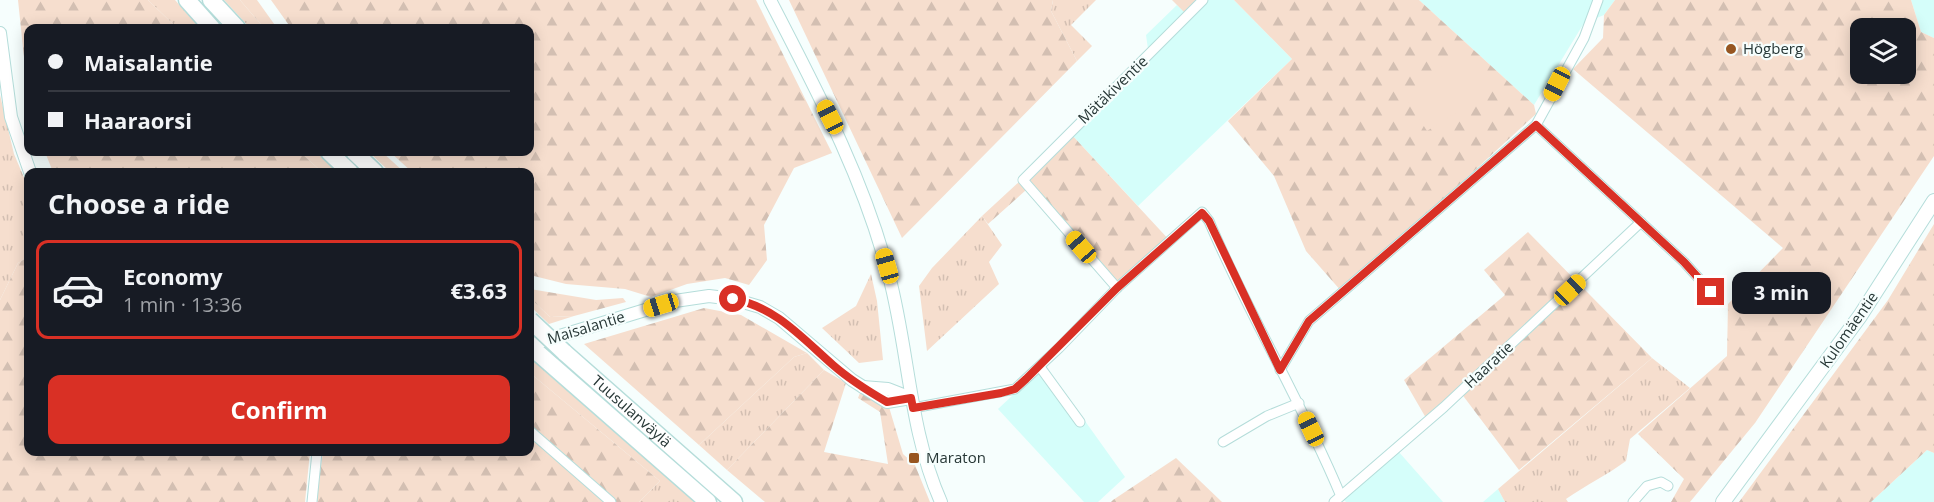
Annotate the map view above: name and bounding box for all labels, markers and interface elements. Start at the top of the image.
map controls [1850,18,1916,84]
button: layers [1850,18,1916,84]
place label: Högberg [1743,38,1803,58]
marker: Högberg [1724,42,1738,56]
text: Maisalantie [84,47,213,77]
street label: Mätäkiventie [1073,51,1152,128]
car [1541,64,1573,104]
car [814,97,846,137]
text: Haaraorsi [84,105,192,135]
text: Choose a ride [48,185,230,222]
car [1062,228,1100,266]
car [873,246,901,286]
text: Economy [123,261,222,291]
icon: car [51,263,105,317]
car [1551,271,1589,309]
callout: 3 min [1732,271,1831,313]
text: €3.63 [450,275,507,305]
route end [1697,278,1724,305]
text: 3 min [1754,279,1809,306]
route start [719,285,746,312]
street label: Kulomäentie [1815,287,1882,371]
text: 1 min · 13:36 [123,291,242,318]
car [641,291,681,319]
street label: Maisalantie [545,306,627,348]
street label: Haaratie [1460,337,1517,392]
street label: Tuusulanväylä [588,370,676,451]
button: Confirm [48,375,510,444]
car [1295,409,1327,449]
place label: Maraton [926,447,986,467]
marker: Maraton [907,451,921,465]

